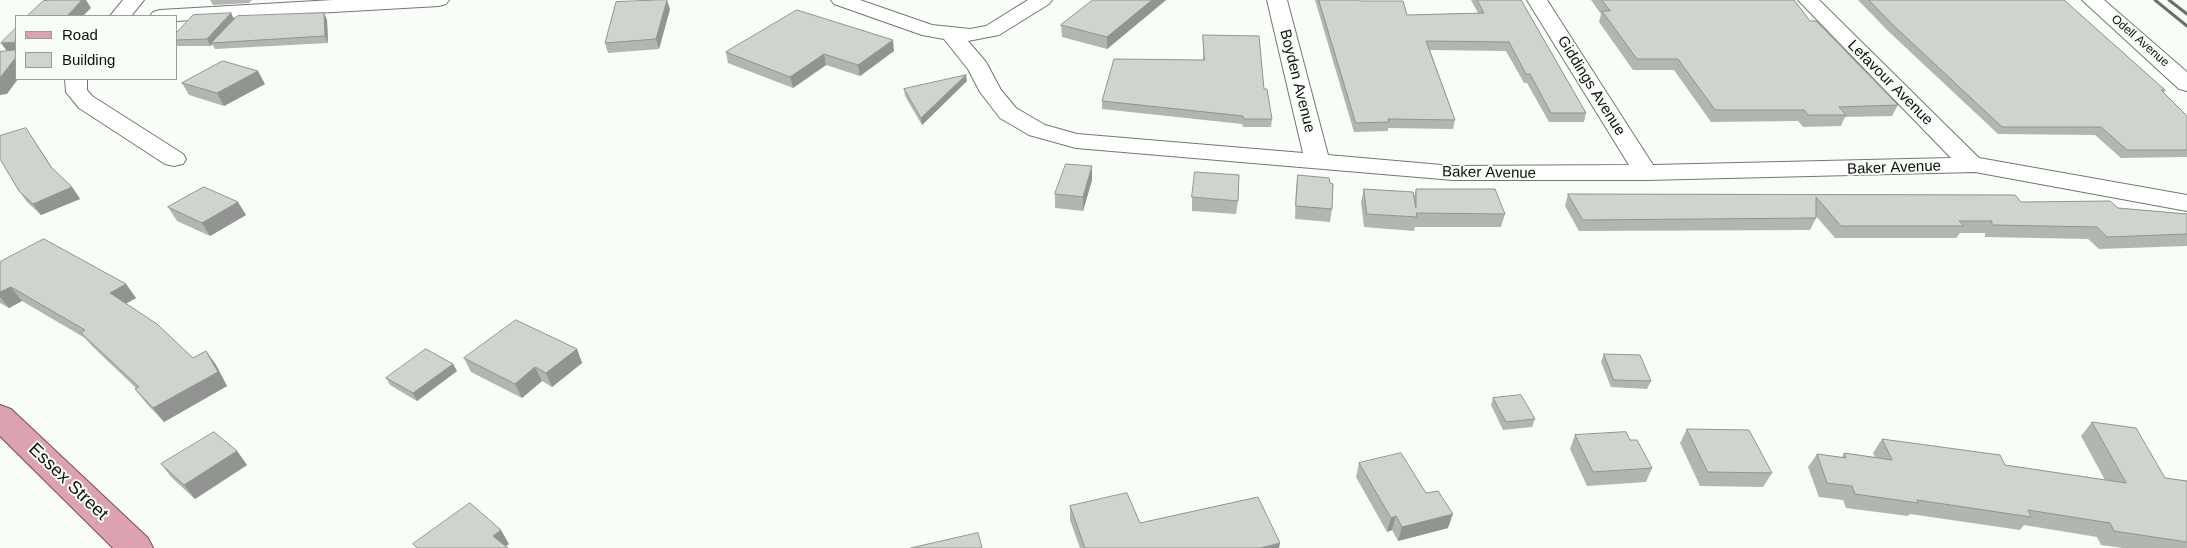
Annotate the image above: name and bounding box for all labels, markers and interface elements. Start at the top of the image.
street label: Odell Avenue [2108,12,2172,70]
legend [15,15,178,80]
text: Road [62,26,98,43]
street label: Boyden Avenue [1275,28,1319,134]
street label: Giddings Avenue [1553,33,1629,139]
street label: Lefavour Avenue [1844,37,1936,129]
text: Building [62,51,115,68]
street label: Baker Avenue [1847,157,1941,179]
street label: Baker Avenue [1442,163,1536,183]
street label: Essex Street [24,439,112,525]

